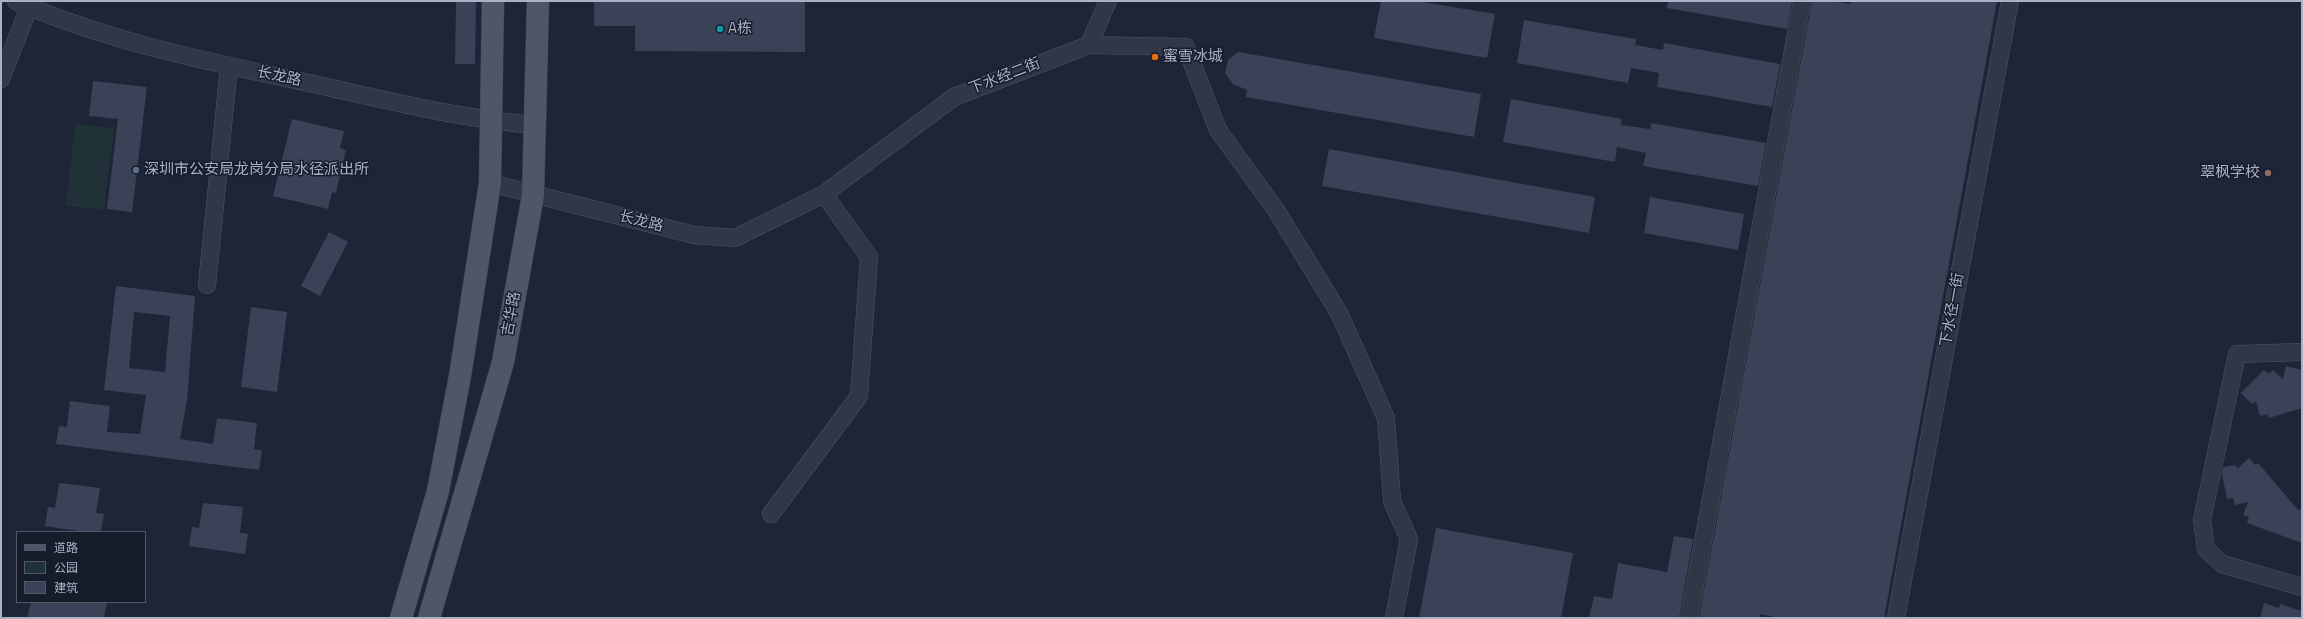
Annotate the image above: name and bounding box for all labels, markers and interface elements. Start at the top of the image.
place label: A栋 [728,20,752,38]
marker: A栋 [715,24,725,34]
place label: 蜜雪冰城 [1163,48,1223,66]
marker: 蜜雪冰城 [1150,52,1160,62]
street label: 下水经二街 [967,55,1043,99]
street label: 长龙路 [255,64,303,90]
place label: 深圳市公安局龙岗分局水径派出所 [144,161,369,179]
place label: 翠枫学校 [2200,164,2260,182]
marker: 深圳市公安局龙岗分局水径派出所 [131,165,141,175]
marker: 翠枫学校 [2263,168,2273,178]
street label: 长龙路 [617,208,665,236]
street label: 下水径一街 [1938,272,1968,348]
street label: 吉华路 [499,290,525,338]
legend [16,531,146,603]
text: 道路 [54,538,78,557]
text: 公园 [54,558,78,577]
text: 建筑 [54,578,78,597]

